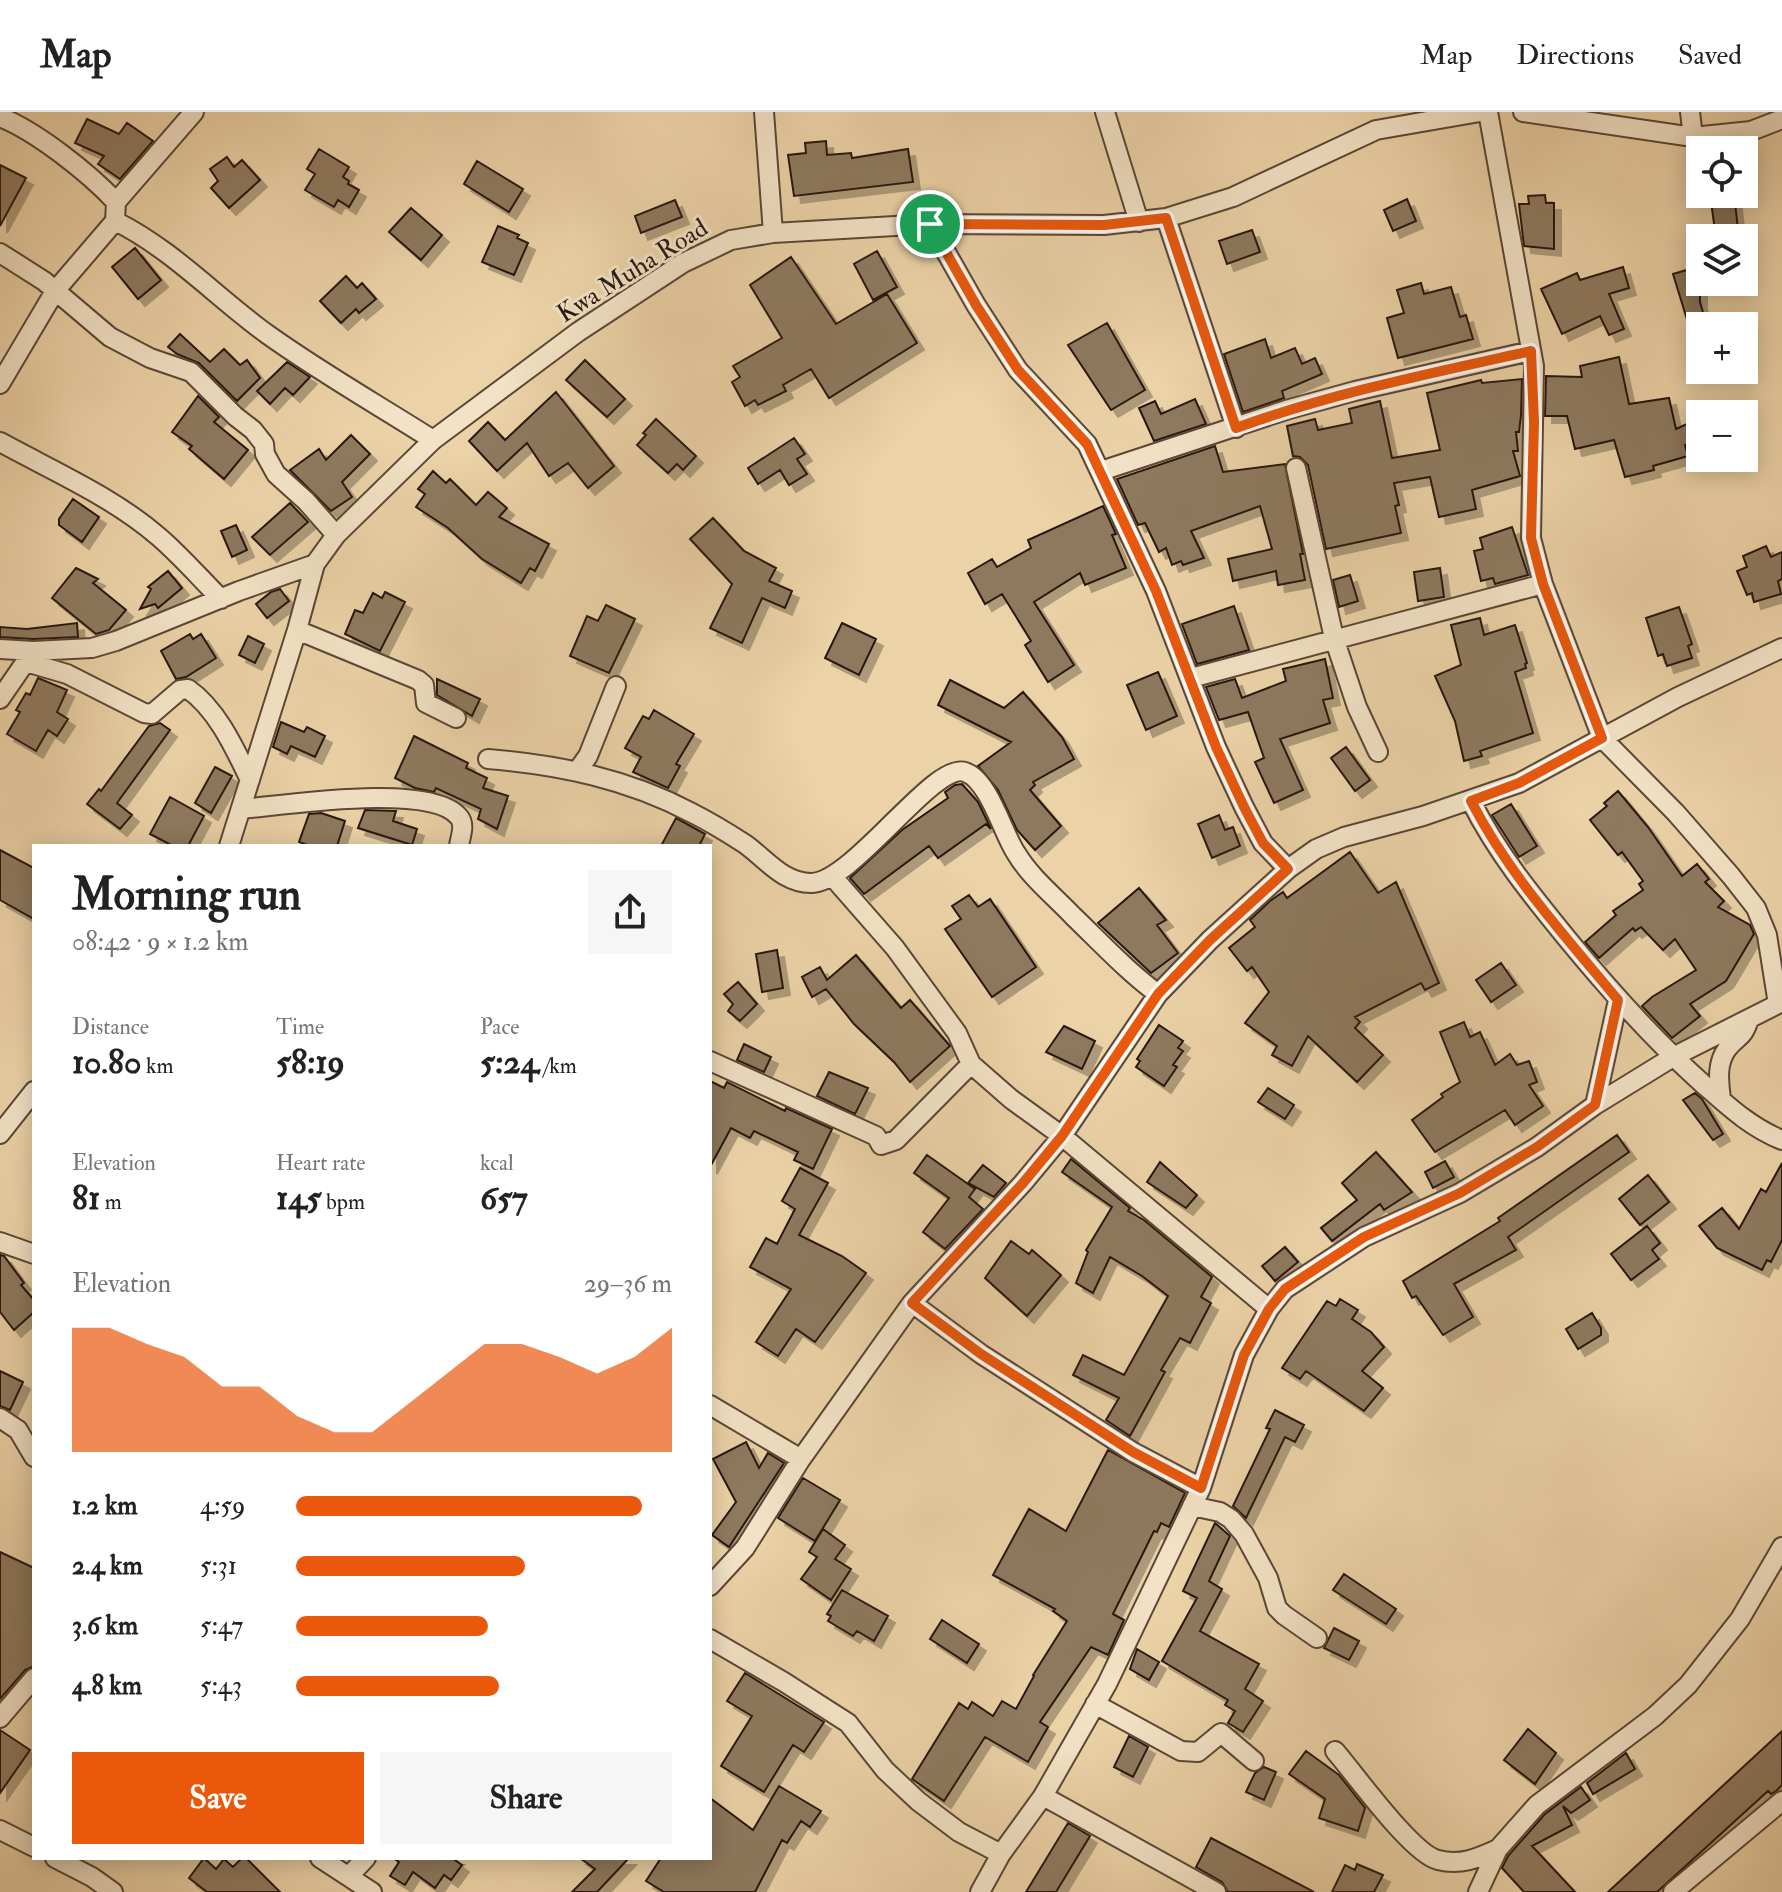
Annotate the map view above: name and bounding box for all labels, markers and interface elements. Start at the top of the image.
text: Map [40,31,111,79]
text: Map [1420,38,1473,73]
text: Directions [1517,38,1634,73]
text: Saved [1678,38,1742,73]
map controls [1686,136,1758,472]
button: locate [1686,136,1758,208]
pin [896,190,964,258]
icon: arrive [908,202,952,246]
street label: Kwa Muha Road [551,212,714,330]
button: layers [1686,224,1758,296]
button: + [1686,312,1758,384]
button: − [1686,400,1758,472]
text: Morning run [72,868,301,923]
button: share [588,870,672,954]
text: 08:42 · 9 × 1.2 km [72,926,248,958]
text: Distance [72,1013,149,1041]
text: Time [276,1013,324,1041]
text: Pace [480,1013,519,1041]
text: 10.80 [72,1041,141,1084]
text: 58:19 [276,1041,345,1084]
text: 5:24 [480,1041,539,1084]
text: km [141,1052,174,1080]
text: /km [539,1052,577,1080]
text: Elevation [72,1149,156,1177]
text: Heart rate [276,1149,366,1177]
text: kcal [480,1149,514,1177]
text: 81 [72,1177,100,1220]
text: 145 [276,1177,321,1220]
text: 657 [480,1177,528,1220]
text: m [100,1188,122,1216]
text: bpm [321,1188,365,1216]
text: Elevation [72,1268,171,1300]
text: 29–36 m [584,1268,672,1300]
text: 1.2 km [72,1490,138,1522]
text: 4:59 [200,1490,245,1522]
text: 2.4 km [72,1550,143,1582]
text: 5:31 [200,1550,237,1582]
text: 3.6 km [72,1610,138,1642]
text: 5:47 [200,1610,243,1642]
text: 4.8 km [72,1670,142,1702]
text: 5:43 [200,1670,242,1702]
button: Save [72,1752,364,1844]
button: Share [380,1752,672,1844]

